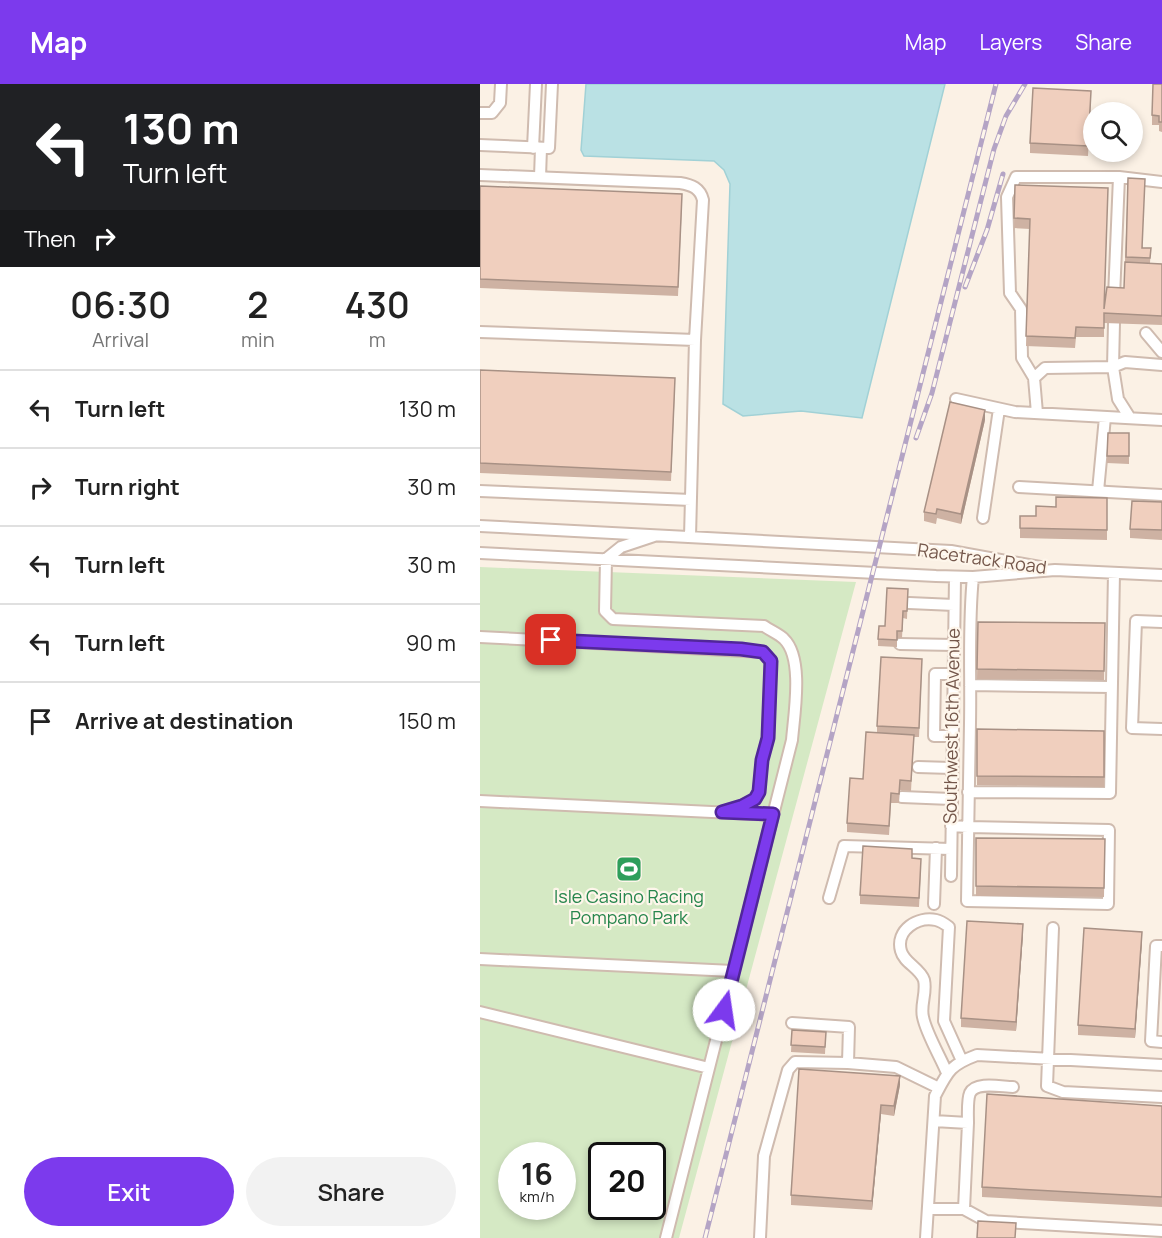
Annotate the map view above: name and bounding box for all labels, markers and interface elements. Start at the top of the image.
text: Map [30,23,87,61]
text: Map [905,28,946,56]
text: Layers [979,28,1042,56]
text: Share [1075,28,1132,56]
text: 130 m [123,99,240,157]
map controls [1083,102,1143,162]
button: search [1083,102,1143,162]
icon: left [24,108,102,186]
text: Turn left [123,154,227,191]
icon: right [88,222,121,255]
text: Then [24,224,76,254]
text: 06:30 [70,280,171,329]
text: 2 [247,280,268,329]
text: 430 [345,280,410,329]
text: Arrival [92,326,149,353]
text: min [241,326,275,353]
text: m [369,326,386,353]
icon: left [24,393,57,426]
text: Turn left [75,394,165,424]
text: 130 m [399,394,456,424]
icon: right [24,471,57,504]
text: Turn right [75,472,180,502]
text: 30 m [407,472,456,502]
street label: Racetrack Road [916,537,1048,579]
icon: left [24,549,57,582]
text: Turn left [75,550,165,580]
text: 30 m [407,550,456,580]
pin [525,614,576,665]
icon: arrive [534,623,567,656]
icon: left [24,627,57,660]
text: Turn left [75,628,165,658]
text: 90 m [406,628,456,658]
street label: Southwest 16th Avenue [937,628,965,824]
icon: arrive [24,705,57,738]
text: Arrive at destination [75,706,293,736]
text: 150 m [398,706,456,736]
sports icon: Isle Casino Racing Pompano Park [614,854,644,884]
place label: Isle Casino Racing Pompano Park [554,884,704,929]
position arrow [692,978,756,1042]
speed limit sign: 20 [588,1142,666,1220]
text: 16 [521,1153,553,1194]
button: Exit [24,1157,234,1226]
button: Share [246,1157,456,1226]
text: km/h [520,1186,554,1207]

